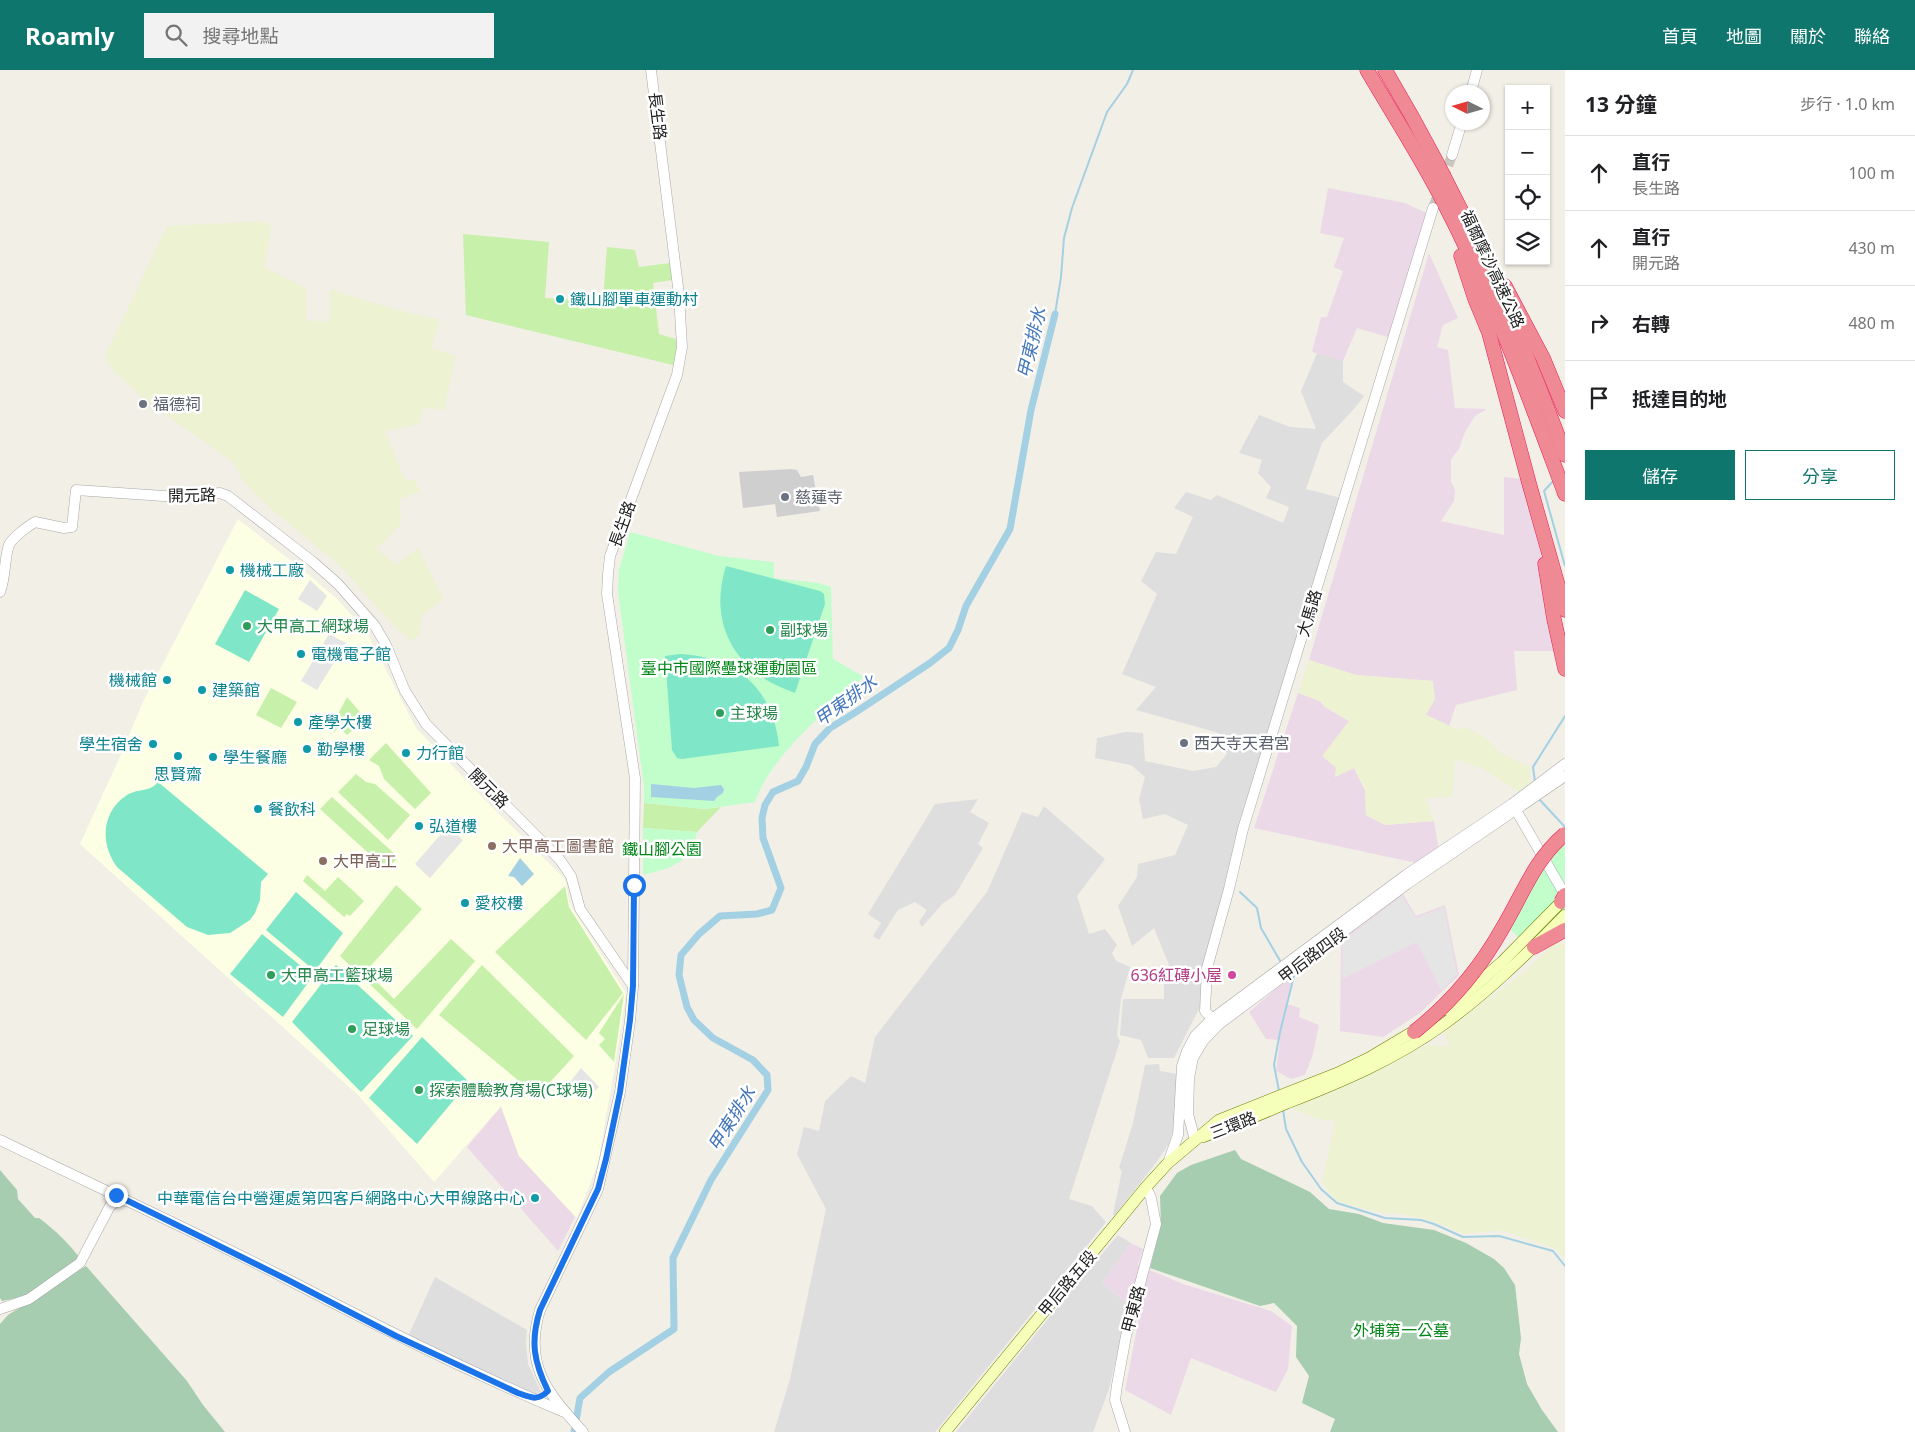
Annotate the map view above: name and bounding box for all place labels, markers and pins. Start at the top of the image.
place label: 鐵山腳單車運動村 [570,288,698,310]
marker: 鐵山腳單車運動村 [554,293,566,305]
place label: 福德祠 [153,393,201,415]
marker: 福德祠 [137,398,149,410]
place label: 慈蓮寺 [795,486,843,508]
marker: 慈蓮寺 [779,491,791,503]
place label: 機械工廠 [240,559,304,581]
marker: 機械工廠 [224,564,236,576]
place label: 大甲高工網球場 [257,615,369,637]
place label: 副球場 [780,619,828,641]
marker: 大甲高工網球場 [241,620,253,632]
marker: 副球場 [764,624,776,636]
place label: 電機電子館 [311,643,391,665]
marker: 電機電子館 [295,648,307,660]
place label: 機械館 [109,669,157,691]
marker: 機械館 [161,674,173,686]
place label: 建築館 [212,679,260,701]
marker: 建築館 [196,684,208,696]
place label: 主球場 [730,702,778,724]
marker: 主球場 [714,707,726,719]
place label: 產學大樓 [308,711,372,733]
marker: 產學大樓 [292,716,304,728]
place label: 西天寺天君宮 [1194,732,1290,754]
place label: 學生宿舍 [79,733,143,755]
marker: 西天寺天君宮 [1178,737,1190,749]
marker: 學生宿舍 [147,738,159,750]
place label: 勤學樓 [317,738,365,760]
place label: 力行館 [416,742,464,764]
marker: 勤學樓 [301,743,313,755]
place label: 學生餐廳 [223,746,287,768]
marker: 力行館 [400,747,412,759]
marker: 思賢齋 [172,750,184,762]
marker: 學生餐廳 [207,751,219,763]
place label: 思賢齋 [154,763,202,785]
place label: 餐飲科 [268,798,316,820]
marker: 餐飲科 [252,803,264,815]
place label: 弘道樓 [429,815,477,837]
marker: 弘道樓 [413,820,425,832]
place label: 大甲高工圖書館 [502,835,614,857]
marker: 大甲高工圖書館 [486,840,498,852]
place label: 大甲高工 [333,850,397,872]
marker: 大甲高工 [317,855,329,867]
place label: 愛校樓 [475,892,523,914]
marker: 愛校樓 [459,897,471,909]
place label: 大甲高工籃球場 [281,964,393,986]
place label: 636紅磚小屋 [1131,964,1222,986]
marker: 大甲高工籃球場 [265,969,277,981]
marker: 636紅磚小屋 [1226,969,1238,981]
place label: 足球場 [362,1018,410,1040]
marker: 足球場 [346,1023,358,1035]
place label: 探索體驗教育場(C球場) [429,1079,593,1101]
marker: 探索體驗教育場(C球場) [413,1084,425,1096]
place label: 中華電信台中營運處第四客戶網路中心大甲線路中心 [157,1187,525,1209]
marker: 中華電信台中營運處第四客戶網路中心大甲線路中心 [529,1192,541,1204]

